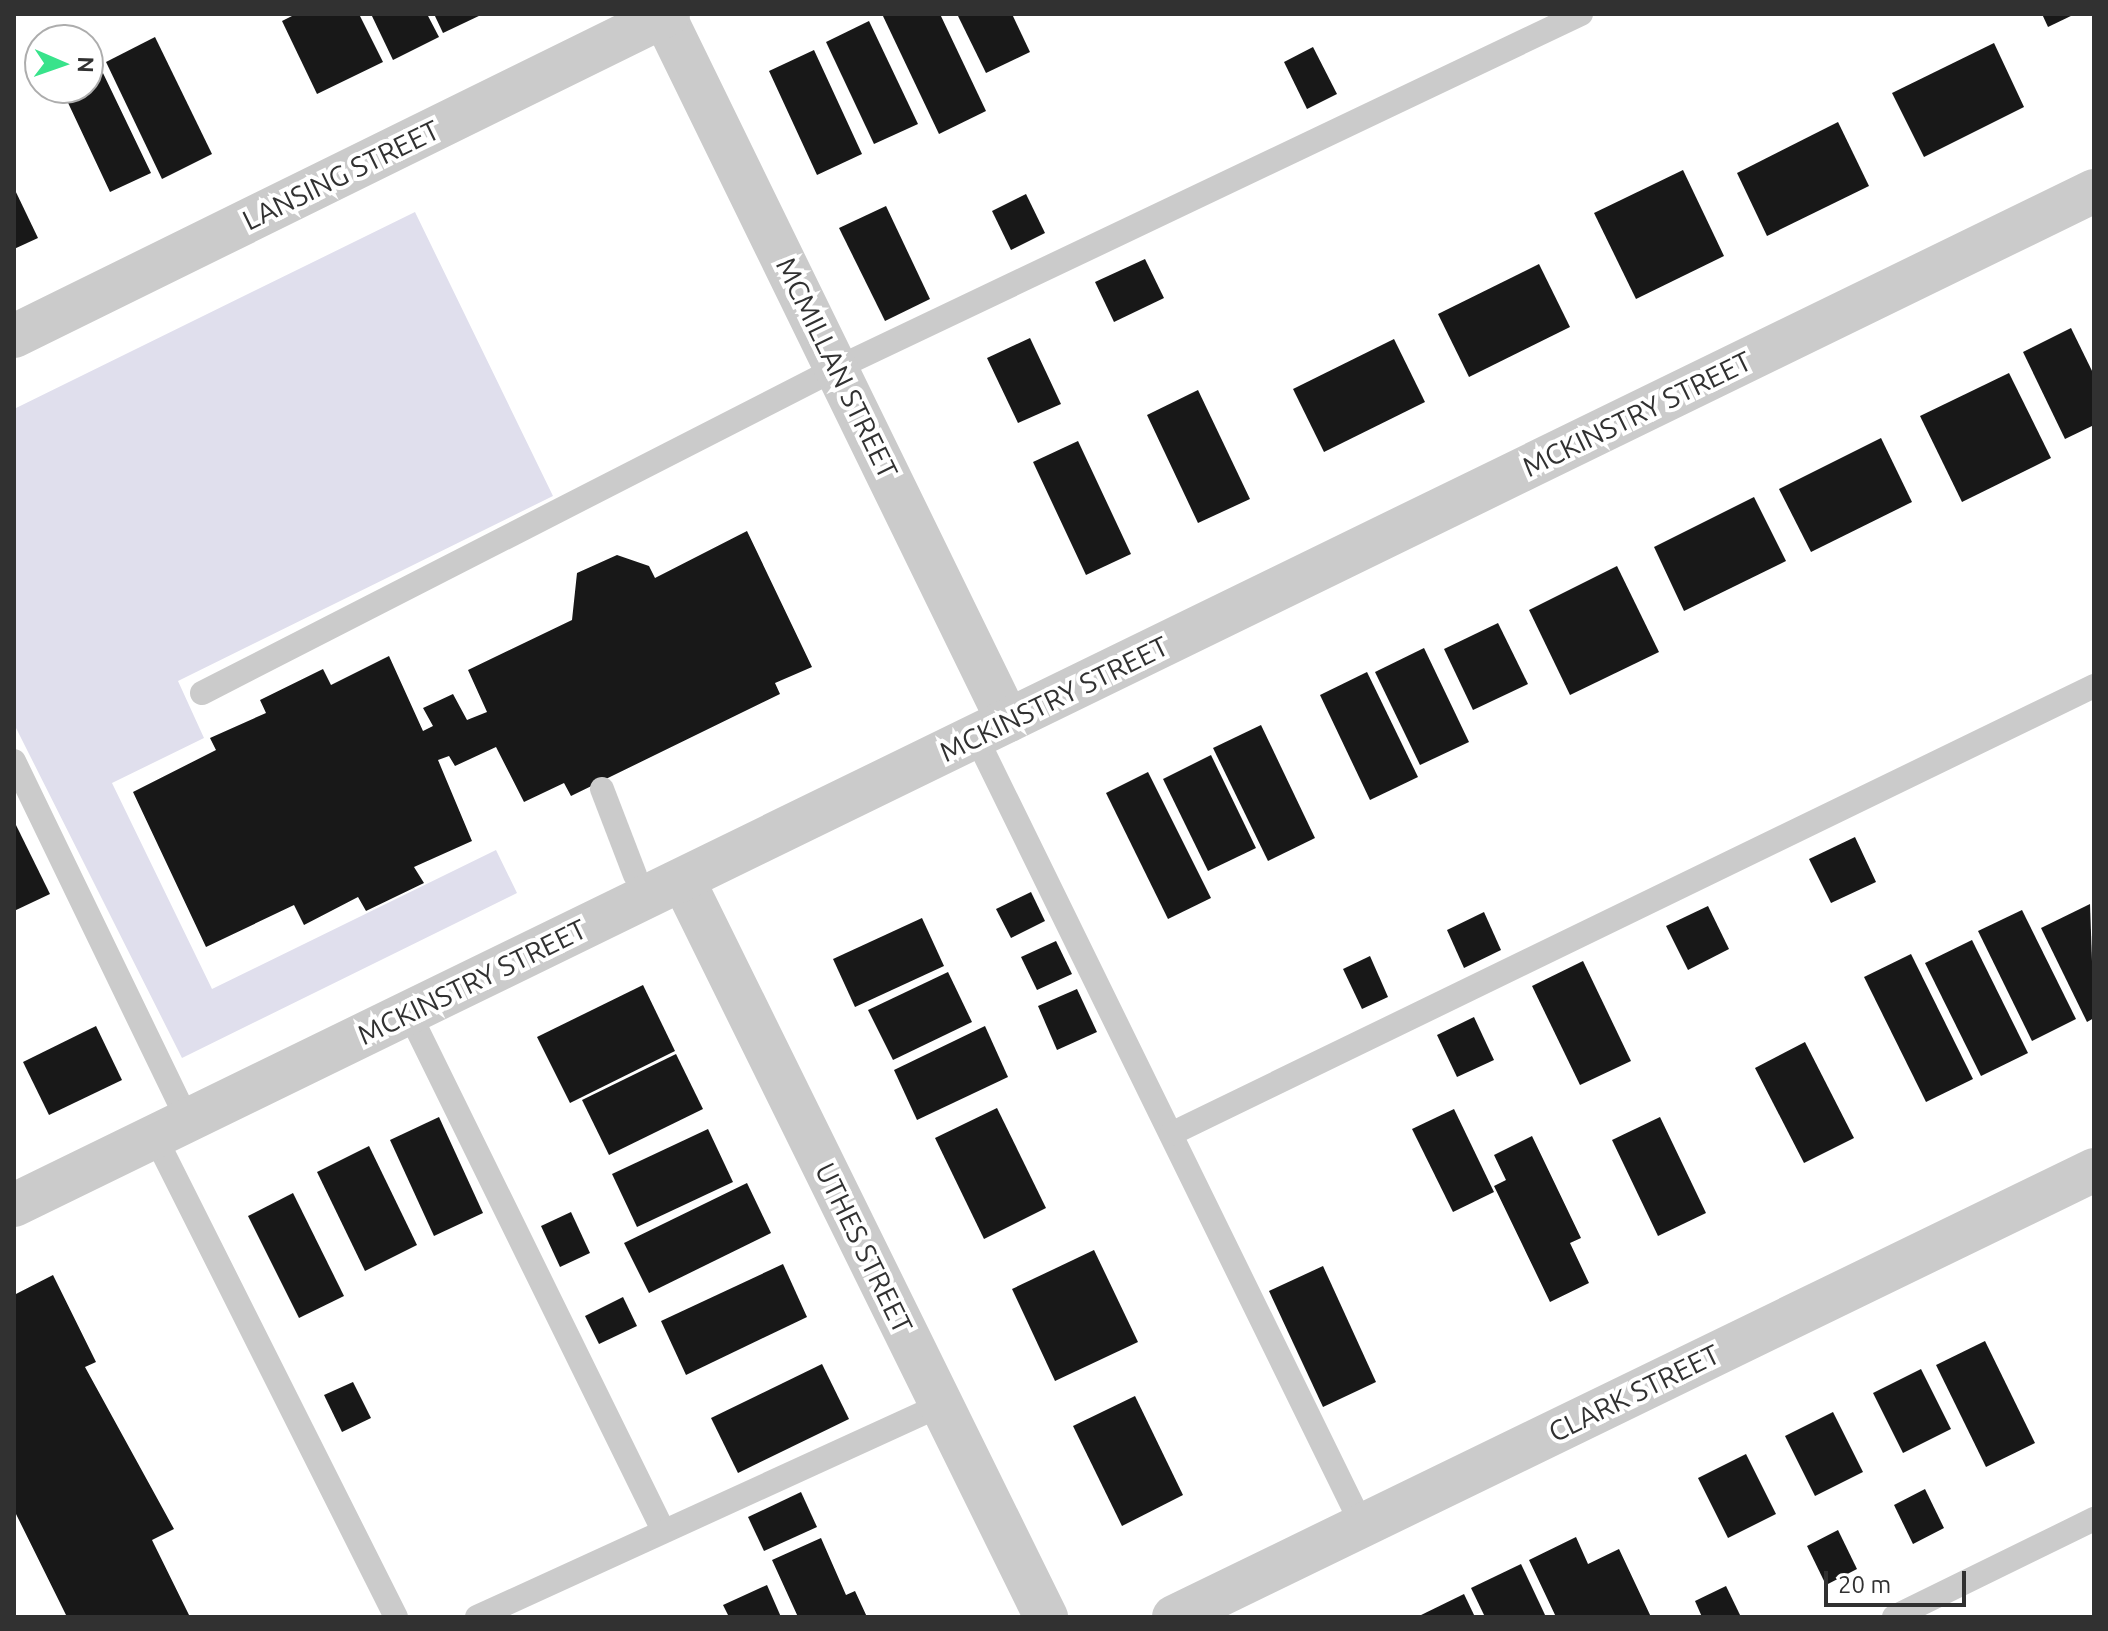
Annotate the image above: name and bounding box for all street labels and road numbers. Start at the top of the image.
street label: LANSING STREET [237,113,445,237]
street label: MCMILLAN STREET [769,252,905,484]
street label: MCKINSTRY STREET [1517,344,1757,484]
street label: MCKINSTRY STREET [934,629,1174,769]
street label: MCKINSTRY STREET [352,912,592,1052]
street label: UTHES STREET [808,1157,920,1339]
street label: CLARK STREET [1543,1337,1725,1449]

